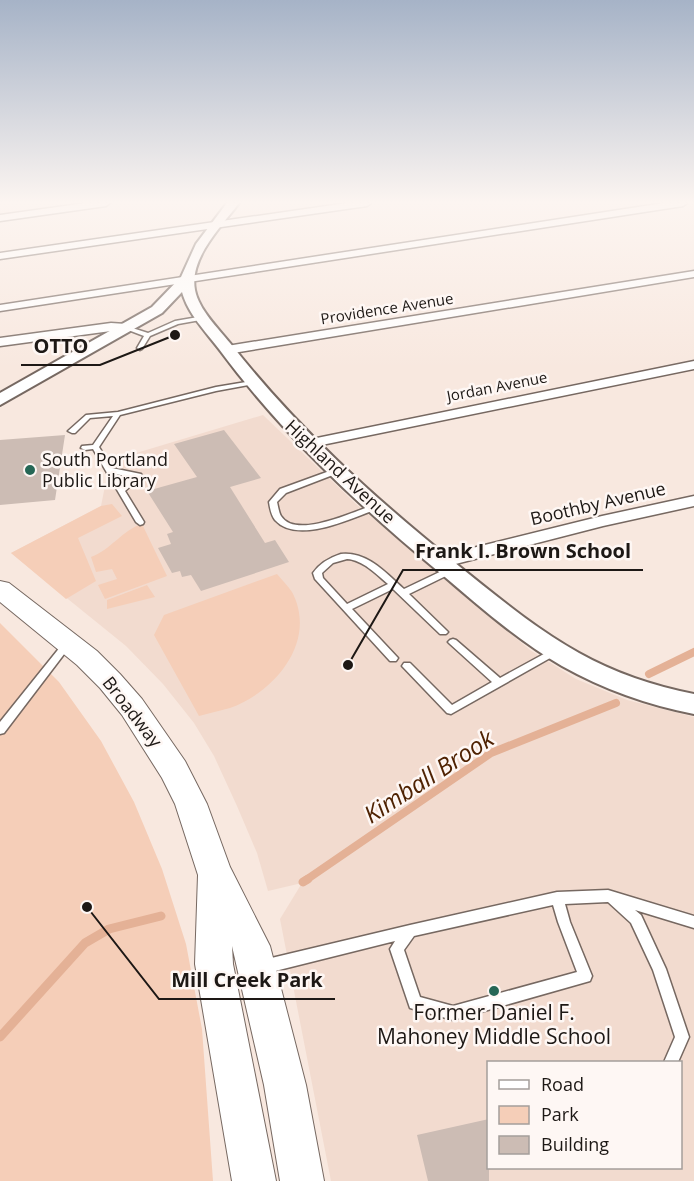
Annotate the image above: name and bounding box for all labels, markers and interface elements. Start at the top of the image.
street label: Providence Avenue [319,288,455,328]
callout: OTTO [21,327,100,365]
text: OTTO [34,332,89,359]
street label: Jordan Avenue [443,366,549,406]
street label: Highland Avenue [280,414,401,529]
place label: South Portland Public Library [42,447,168,492]
marker: South Portland Public Library [23,463,37,477]
street label: Boothby Avenue [528,476,668,530]
callout: Frank I. Brown School [403,532,643,570]
text: Frank I. Brown School [415,537,631,564]
street label: Broadway [98,671,169,753]
water label: Kimball Brook [357,721,501,830]
callout: Mill Creek Park [159,961,335,999]
text: Mill Creek Park [171,966,323,993]
marker: Former Daniel F. Mahoney Middle School [487,984,501,998]
place label: Former Daniel F. Mahoney Middle School [377,998,611,1050]
legend [487,1061,682,1169]
text: Road [541,1072,584,1096]
text: Park [541,1102,579,1126]
text: Building [541,1132,609,1156]

